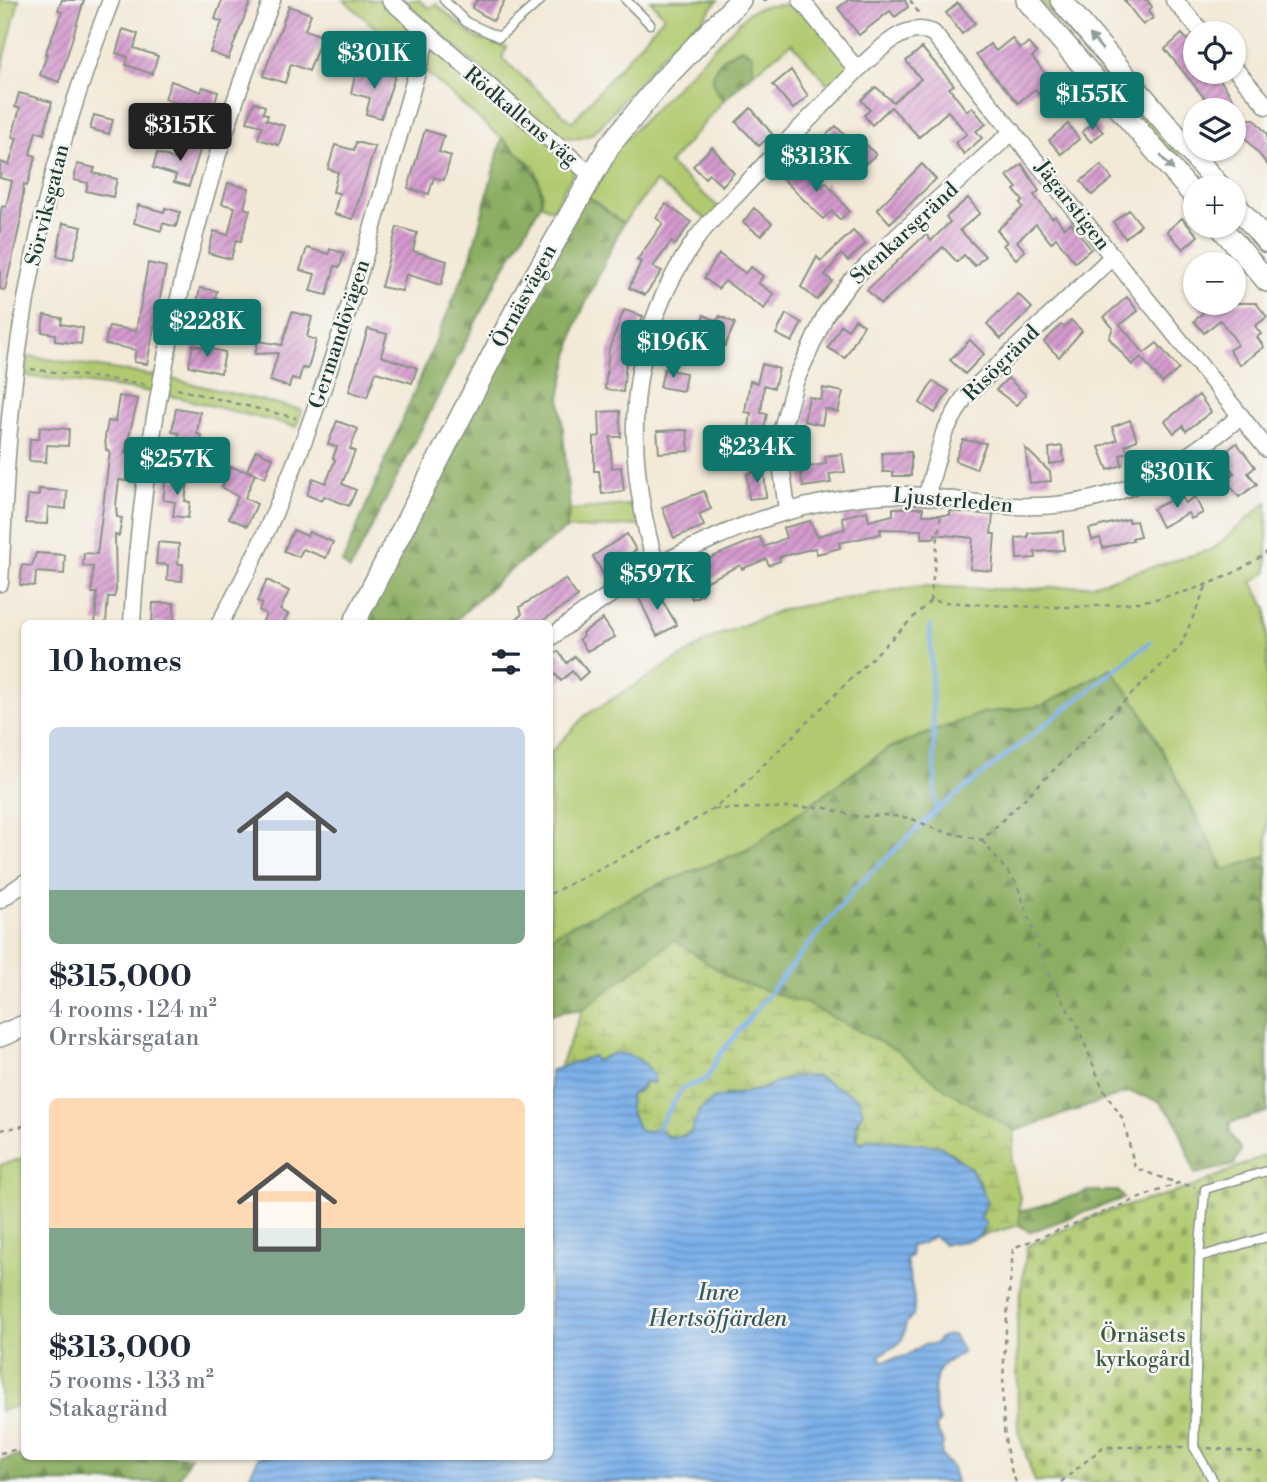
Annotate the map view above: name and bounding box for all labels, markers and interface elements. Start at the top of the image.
map controls [1183,21,1246,315]
button: locate [1183,21,1246,84]
pin: $301K [325,32,423,91]
one-way arrow [1089,33,1104,51]
text: $301K [337,40,411,68]
street label: Rödkallens väg [458,61,583,172]
pin: $155K [1043,72,1141,132]
text: $155K [1056,81,1128,109]
button: layers [1183,98,1246,161]
pin: $315K [131,104,229,163]
text: $315K [145,112,215,140]
pin: $313K [767,134,865,194]
street label: Sörviksgatan [20,141,76,269]
text: $313K [781,143,851,171]
street label: Jägarstigen [1028,154,1116,256]
one-way arrow [1159,155,1174,172]
button: + [1183,175,1246,238]
street label: Stenkarsgränd [845,177,964,290]
street label: Örnäsvägen [485,239,563,353]
button: − [1183,252,1246,315]
street label: Germandövägen [304,256,376,412]
pin: $228K [158,300,256,359]
text: $228K [169,308,245,336]
pin: $196K [624,320,722,380]
street label: Risögränd [958,320,1046,408]
text: $196K [637,329,709,357]
pin: $234K [708,426,806,485]
text: $234K [719,434,795,462]
pin: $257K [128,438,226,497]
text: $257K [140,446,214,474]
pin: $301K [1128,450,1226,510]
text: $301K [1140,459,1214,487]
street label: Ljusterleden [892,483,1015,519]
pin: $597K [608,552,706,612]
text: $597K [620,561,694,589]
text: 10 homes [49,643,182,681]
icon: filters [487,643,525,681]
icon: home [224,773,350,899]
text: $315,000 [49,958,192,996]
text: 4 rooms · 124 m² [49,996,217,1024]
text: Orrskärsgatan [49,1024,199,1052]
icon: home [224,1144,350,1270]
water label: Inre Hertsöfjärden [647,1279,789,1333]
park label: Örnäsets kyrkogård [1096,1321,1190,1373]
text: $313,000 [49,1329,191,1367]
text: 5 rooms · 133 m² [49,1367,214,1395]
text: Stakagränd [49,1395,167,1423]

